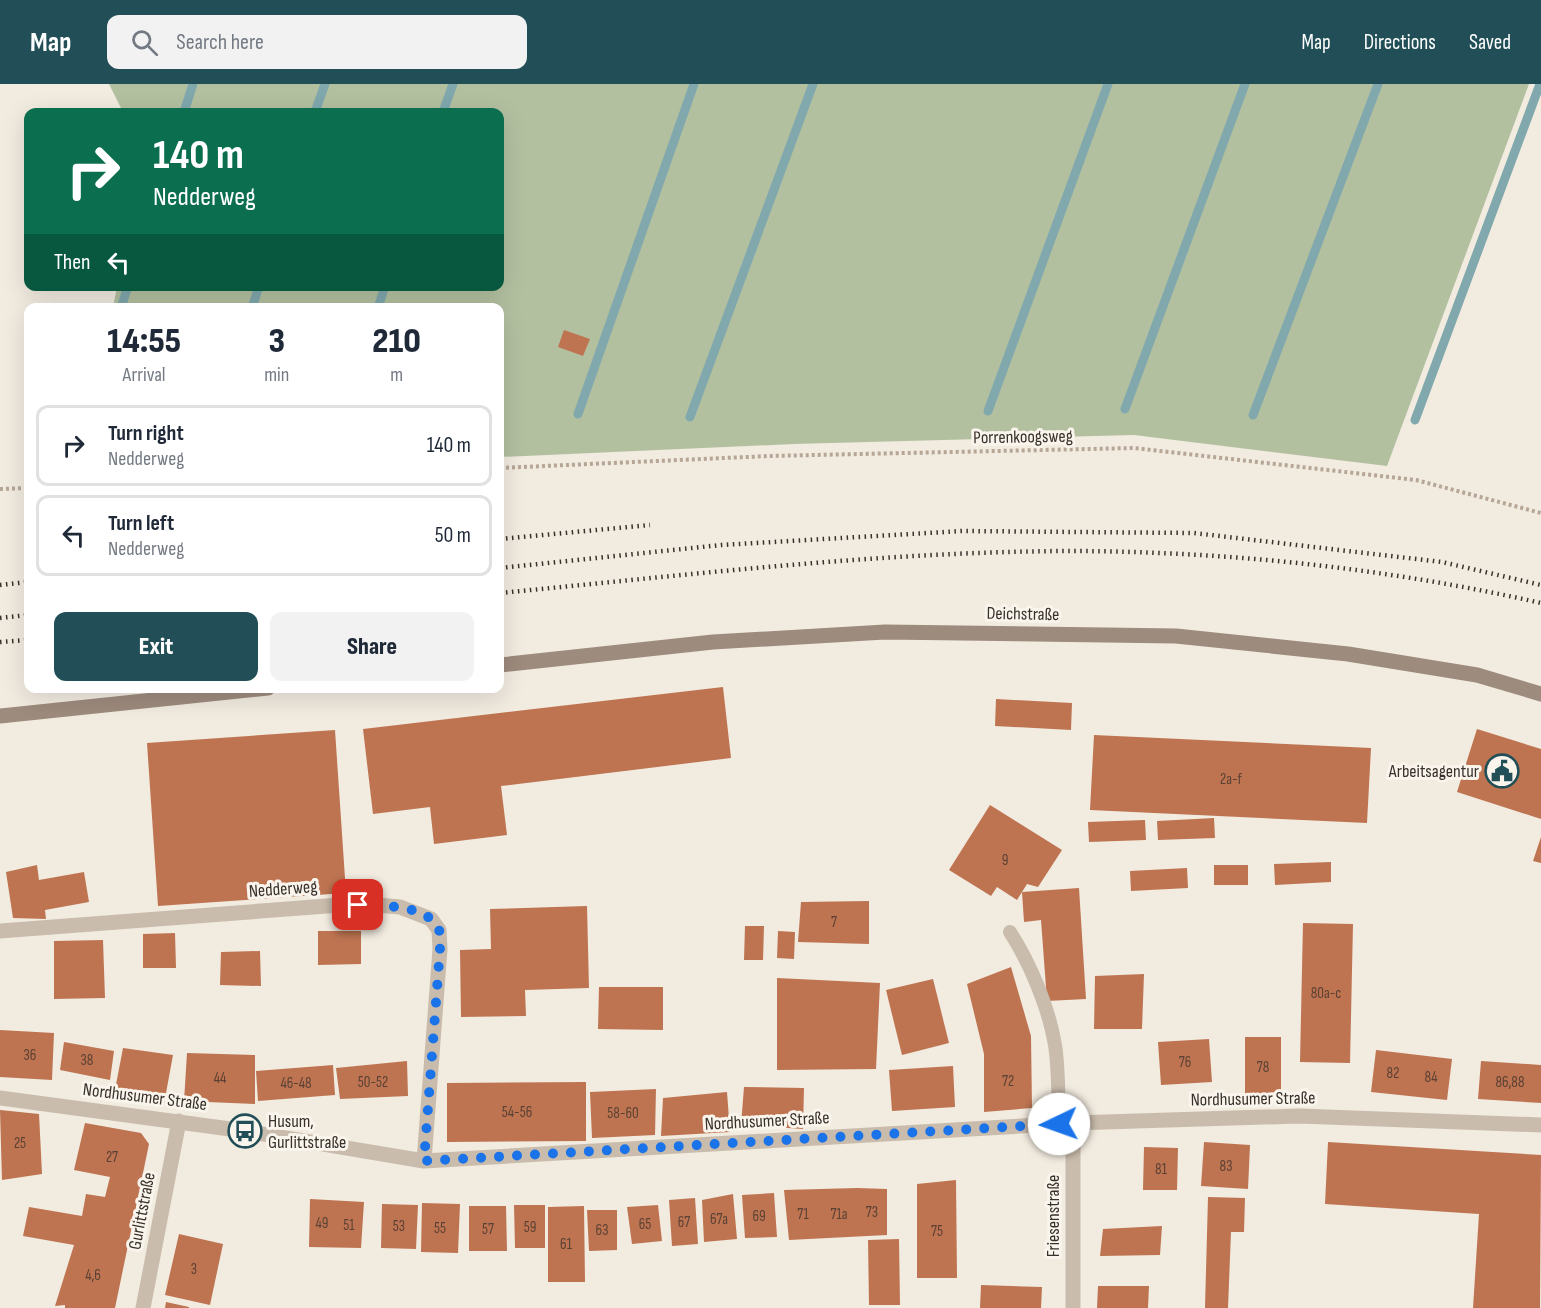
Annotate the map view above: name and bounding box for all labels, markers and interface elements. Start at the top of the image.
search box [107,15,527,69]
text: Map [30,26,71,59]
icon: search [128,26,161,59]
text: Search here [176,29,264,56]
text: Map [1301,30,1331,55]
text: Directions [1364,30,1436,55]
text: Saved [1469,30,1511,55]
text: 140 m [153,130,244,181]
icon: right [54,132,132,210]
text: Nedderweg [153,181,256,213]
icon: left [102,246,135,279]
text: Then [54,249,90,276]
text: 14:55 [107,320,181,363]
text: 3 [268,320,285,363]
text: 210 [372,320,421,363]
text: Arrival [123,363,166,387]
text: min [264,363,289,387]
text: m [390,363,403,387]
text: Turn right [108,420,184,447]
street label: Porrenkoogsweg [973,426,1073,448]
icon: right [57,429,90,462]
text: 140 m [427,432,471,459]
text: Nedderweg [108,447,184,471]
text: Turn left [108,510,174,537]
icon: left [57,519,90,552]
text: 50 m [435,522,471,549]
text: Nedderweg [108,537,184,561]
street label: Deichstraße [986,603,1060,625]
button: Exit [54,612,258,681]
button: Share [270,612,474,681]
public building icon: Arbeitsagentur [1484,753,1520,789]
place label: Arbeitsagentur [1388,761,1479,782]
house number: 2a-f [1220,770,1243,789]
house number: 9 [1002,851,1008,870]
street label: Nedderweg [248,876,318,902]
pin [332,879,383,930]
icon: arrive [341,888,374,921]
house number: 7 [831,913,837,932]
house number: 80a-c [1311,984,1341,1003]
house number: 36 [24,1046,36,1065]
house number: 38 [81,1051,93,1070]
house number: 76 [1179,1053,1191,1072]
house number: 78 [1257,1058,1269,1077]
house number: 82 [1387,1064,1399,1083]
house number: 84 [1424,1068,1438,1087]
house number: 44 [214,1069,226,1088]
house number: 72 [1002,1072,1014,1091]
house number: 50-52 [358,1073,388,1092]
house number: 86,88 [1496,1073,1524,1092]
house number: 46-48 [280,1074,312,1093]
street label: Nordhusumer Straße [82,1079,208,1115]
street label: Nordhusumer Straße [1190,1087,1316,1111]
position arrow [1027,1092,1091,1156]
house number: 54-56 [502,1103,532,1122]
house number: 58-60 [607,1104,639,1123]
street label: Nordhusumer Straße [704,1107,830,1135]
place label: Husum, Gurlittstraße [268,1111,346,1153]
bus stop icon: Husum, Gurlittstraße [227,1113,263,1149]
house number: 25 [14,1134,26,1153]
house number: 27 [106,1148,118,1167]
house number: 83 [1220,1157,1232,1176]
house number: 81 [1155,1160,1168,1179]
street label: Gurlittstraße [124,1171,160,1251]
street label: Friesenstraße [1043,1175,1064,1257]
house number: 73 [866,1203,878,1222]
house number: 71 [797,1205,809,1224]
house number: 71a [830,1205,848,1224]
house number: 69 [752,1207,766,1226]
house number: 67a [710,1210,728,1229]
house number: 67 [678,1213,690,1232]
house number: 49 [316,1214,328,1233]
house number: 65 [639,1215,651,1234]
house number: 51 [343,1216,355,1235]
house number: 53 [393,1217,405,1236]
house number: 59 [524,1218,536,1237]
house number: 55 [434,1219,446,1238]
house number: 57 [482,1220,494,1239]
house number: 63 [596,1221,608,1240]
house number: 75 [931,1222,943,1241]
house number: 61 [560,1235,573,1254]
house number: 3 [191,1260,197,1279]
house number: 4,6 [85,1266,101,1285]

